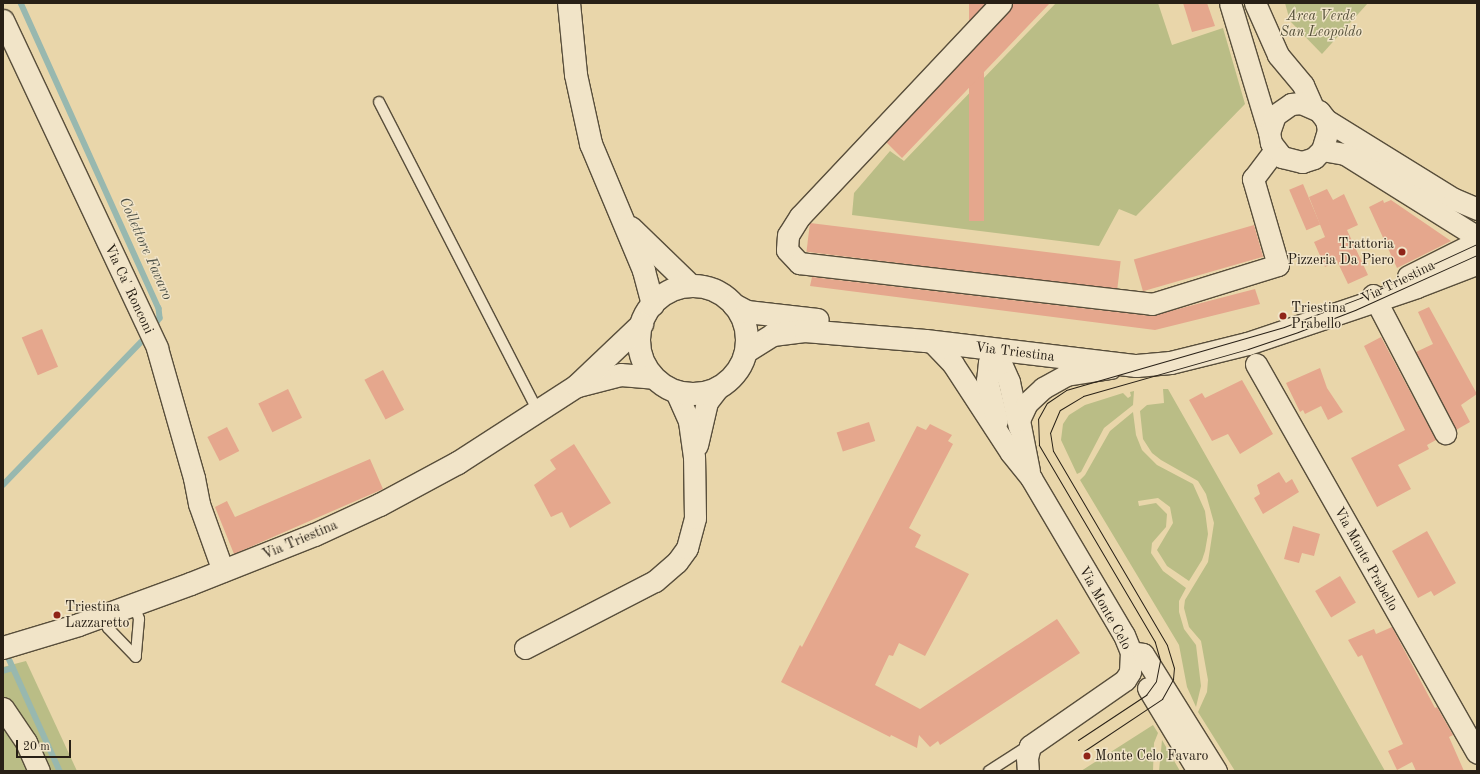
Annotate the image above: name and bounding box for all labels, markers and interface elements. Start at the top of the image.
park label: Area Verde San Leopoldo [1280,8,1362,40]
water label: Collettore Favaro [114,195,176,303]
place label: Trattoria Pizzeria Da Piero [1287,236,1394,268]
street label: Via Ca' Ronconi [101,241,157,337]
marker: Trattoria Pizzeria Da Piero [1397,247,1407,257]
street label: Via Triestina [1358,257,1438,307]
place label: Triestina Prabello [1291,300,1346,332]
marker: Triestina Prabello [1278,311,1288,321]
street label: Via Triestina [974,339,1056,365]
street label: Via Monte Prabello [1330,504,1402,614]
street label: Via Triestina [260,517,340,563]
street label: Via Monte Celo [1075,563,1135,653]
place label: Triestina Lazzaretto [65,599,129,632]
marker: Triestina Lazzaretto [52,610,62,620]
scale bar [18,732,73,758]
text: 20 m [23,741,50,753]
place label: Monte Celo Favaro [1095,748,1209,764]
marker: Monte Celo Favaro [1082,751,1092,761]

